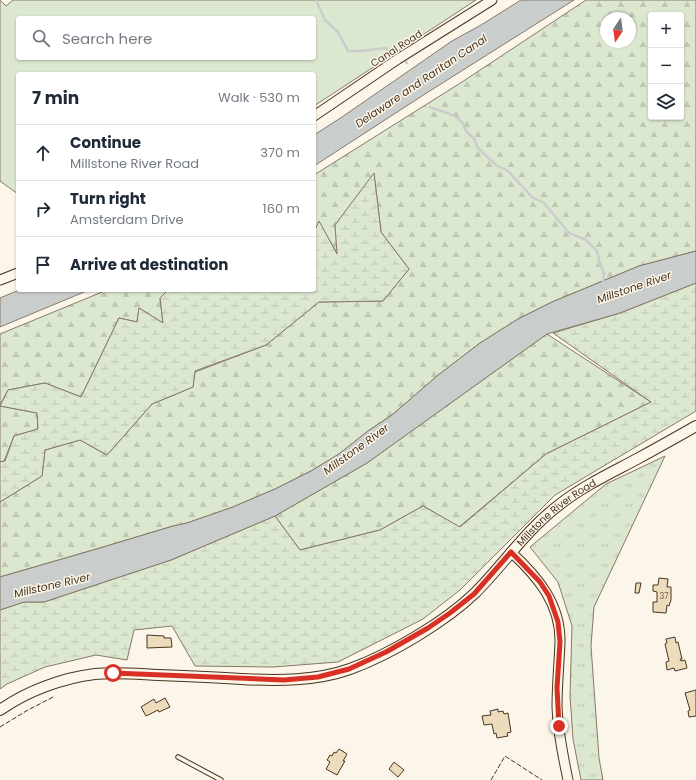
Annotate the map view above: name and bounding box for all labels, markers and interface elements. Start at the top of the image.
north arrow [600,12,636,48]
map controls [648,12,684,120]
button: + [648,12,684,48]
search box [16,16,316,60]
street label: Canal Road [368,26,425,71]
icon: search [30,27,52,49]
text: Search here [62,28,152,49]
water label: Delaware and Raritan Canal [352,30,491,131]
button: − [648,48,684,84]
button: layers [648,84,684,120]
text: 7 min [32,86,79,110]
text: Walk · 530 m [218,88,300,107]
text: Continue [70,132,141,153]
icon: ahead [32,142,54,164]
text: 370 m [260,143,300,162]
text: Millstone River Road [70,154,199,173]
text: Turn right [70,188,146,209]
icon: right [32,198,54,220]
text: 160 m [263,199,300,218]
text: Amsterdam Drive [70,210,184,229]
icon: arrive [32,254,54,276]
text: Arrive at destination [70,254,228,275]
water label: Millstone River [595,266,674,307]
water label: Millstone River [320,419,393,478]
street label: Millstone River Road [513,475,599,549]
water label: Millstone River [12,568,93,602]
house number: 37 [659,591,669,602]
route start [104,664,122,682]
route end [550,717,568,735]

